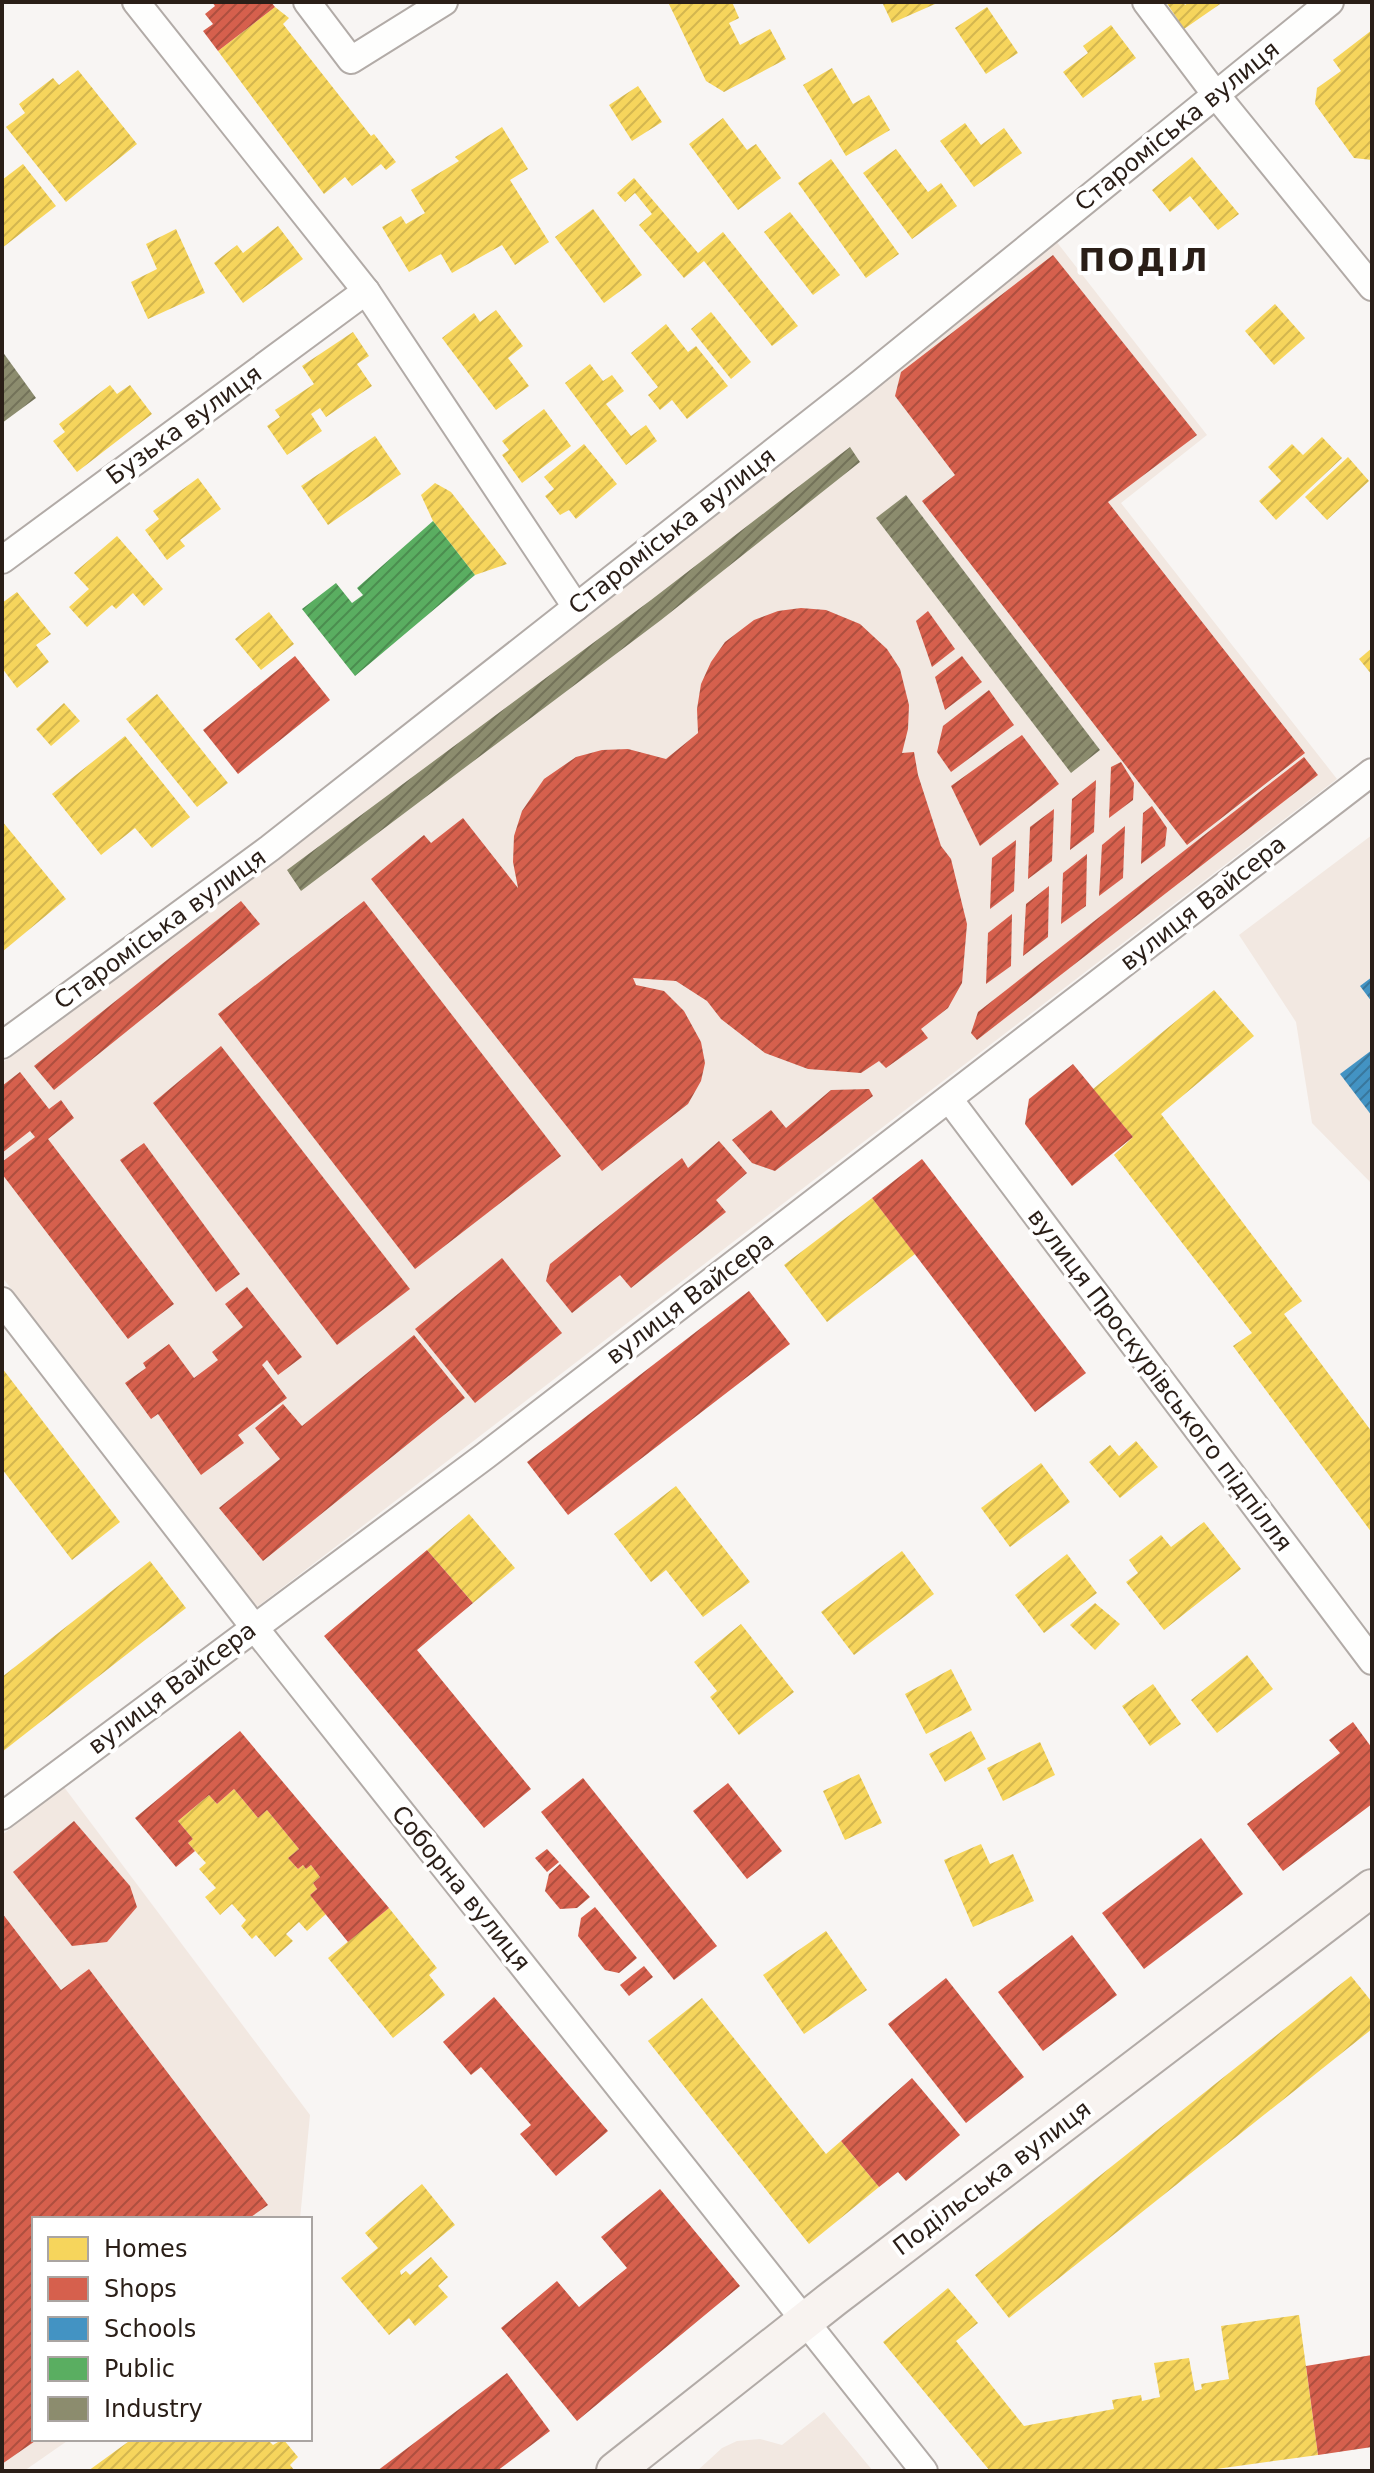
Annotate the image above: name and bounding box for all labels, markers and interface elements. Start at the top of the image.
street label: Староміська вулиця [1069,35,1285,217]
district label: ПОДІЛ [1079,241,1209,279]
street label: Бузька вулиця [101,359,267,491]
street label: Староміська вулиця [563,442,781,620]
street label: вулиця Вайсера [1115,830,1291,976]
street label: Староміська вулиця [49,843,271,1015]
street label: вулиця Проскурівського підпілля [1022,1203,1298,1557]
street label: вулиця Вайсера [601,1226,779,1370]
street label: вулиця Вайсера [83,1616,261,1760]
street label: Соборна вулиця [386,1800,536,1976]
street label: Подільська вулиця [888,2095,1096,2261]
legend [32,2217,312,2441]
text: Homes [104,2235,187,2263]
text: Shops [104,2275,177,2303]
text: Schools [104,2315,196,2343]
text: Public [104,2355,175,2383]
text: Industry [104,2395,203,2423]

